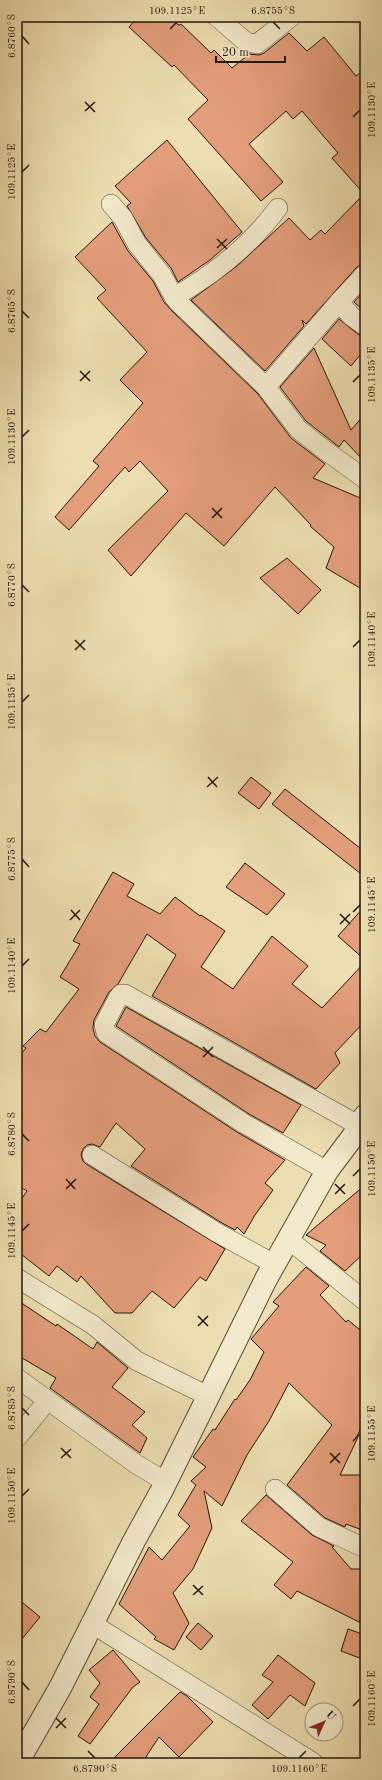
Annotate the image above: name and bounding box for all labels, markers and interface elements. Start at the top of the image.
text: 109.1125°E [149,6,205,16]
text: 6.8755°S [251,6,295,16]
text: 6.8760°S [7,14,17,58]
scale bar [216,38,285,64]
text: 20 m [222,47,249,59]
text: 109.1130°E [367,82,377,138]
text: 109.1125°E [7,144,17,200]
text: 6.8765°S [7,289,17,333]
text: 109.1135°E [367,347,377,403]
text: 109.1130°E [7,409,17,465]
text: 6.8770°S [7,563,17,607]
text: 109.1140°E [367,612,377,668]
text: 109.1135°E [7,674,17,730]
text: 6.8775°S [7,837,17,881]
text: 109.1145°E [367,877,377,933]
text: 109.1140°E [7,938,17,994]
text: 6.8780°S [7,1112,17,1156]
text: 109.1150°E [367,1141,377,1197]
text: 109.1145°E [7,1203,17,1259]
text: 6.8785°S [7,1386,17,1430]
text: 109.1155°E [367,1406,377,1462]
text: 109.1150°E [7,1468,17,1524]
text: 6.8790°S [7,1660,17,1704]
text: 109.1160°E [367,1671,377,1727]
north arrow [304,1702,344,1742]
text: U [323,1709,337,1723]
text: 6.8790°S [73,1764,117,1774]
text: 109.1160°E [271,1764,327,1774]

